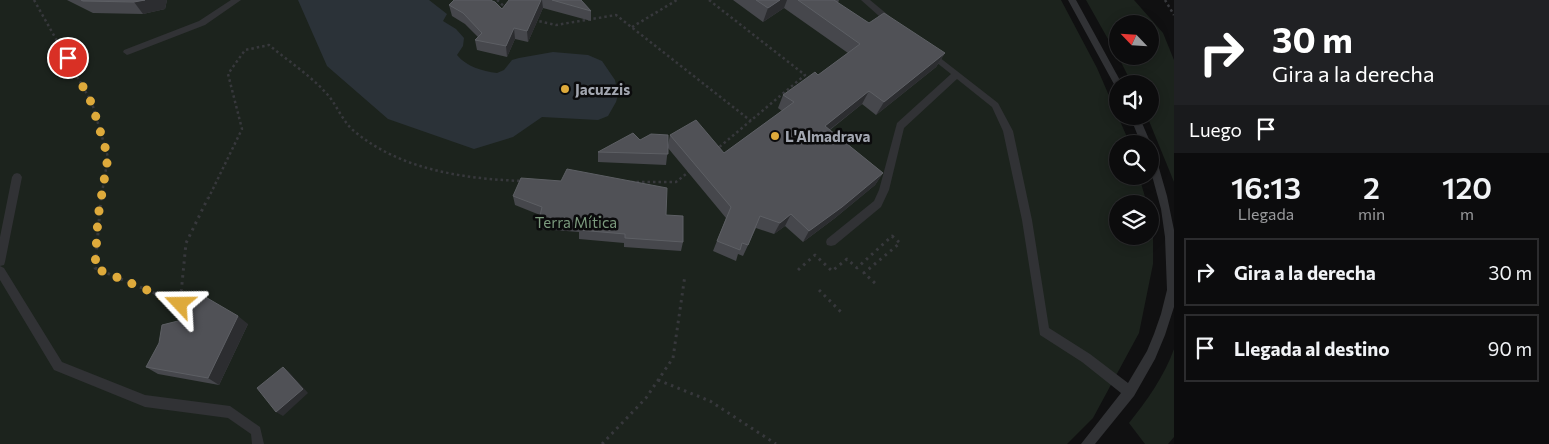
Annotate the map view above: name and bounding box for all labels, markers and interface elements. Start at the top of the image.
north arrow [1109,15,1159,65]
map controls [1109,15,1159,245]
text: 30 m [1272,17,1353,60]
icon: right [1189,20,1254,85]
pin [47,37,89,79]
icon: arrive [54,44,82,72]
text: Gira a la derecha [1272,60,1434,87]
button: sound [1109,75,1159,125]
place label: Jacuzzis [575,80,630,98]
marker: Jacuzzis [559,83,571,95]
icon: arrive [1252,115,1280,143]
text: Luego [1189,118,1242,141]
place label: L'Almadrava [785,127,871,145]
marker: L'Almadrava [769,130,781,142]
button: search [1109,135,1159,185]
text: 16:13 [1231,168,1301,205]
text: 2 [1363,168,1380,205]
text: 120 [1442,168,1492,205]
button: layers [1109,195,1159,245]
text: Llegada [1238,204,1294,223]
text: min [1358,204,1385,223]
text: m [1460,204,1474,223]
park label: Terra Mítica [535,213,617,231]
icon: right [1191,258,1219,286]
text: Gira a la derecha [1234,261,1376,284]
text: 30 m [1489,261,1532,284]
position arrow [153,277,205,329]
icon: arrive [1191,334,1219,362]
text: Llegada al destino [1234,337,1390,360]
text: 90 m [1488,337,1532,360]

